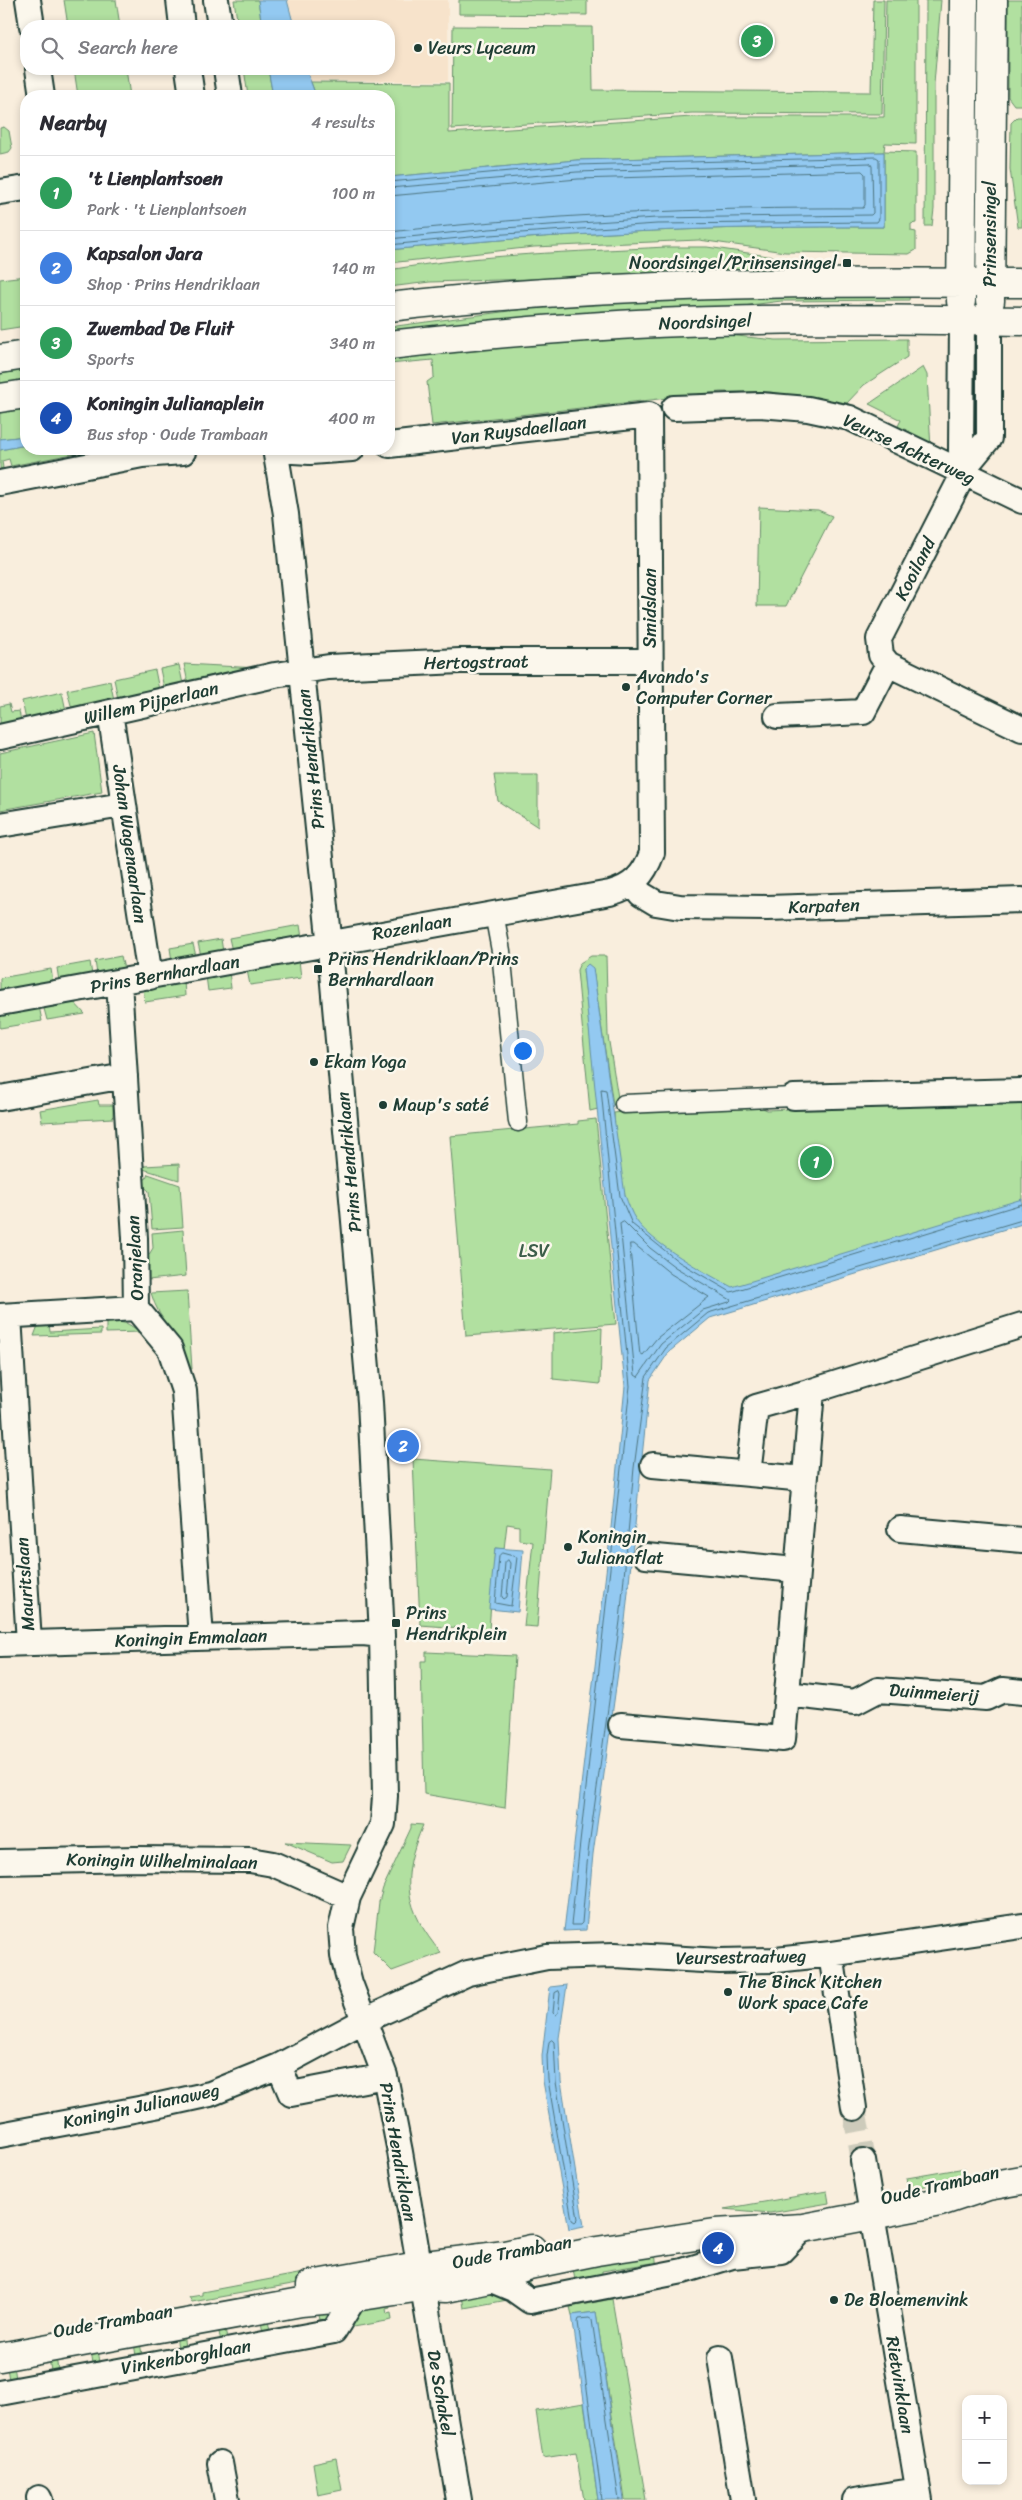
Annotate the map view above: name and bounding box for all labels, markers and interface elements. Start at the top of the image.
search box [20,20,395,75]
pin: 3 [741,22,773,60]
text: Search here [78,31,178,64]
place label: Veurs Lyceum [428,32,536,64]
icon: search [38,34,66,62]
marker: Veurs Lyceum [412,42,424,54]
text: Nearby [40,104,106,142]
text: 4 results [311,108,375,137]
text: 't Lienplantsoen [87,162,223,195]
text: 1 [53,179,59,208]
text: 100 m [331,179,375,208]
street label: Prinsensingel [974,180,1006,287]
text: Park · 't Lienplantsoen [87,195,247,224]
text: Kapsalon Jara [87,237,202,270]
place label: Noordsingel/Prinsensingel [629,247,838,279]
text: 2 [51,254,61,283]
text: 140 m [332,254,375,283]
marker: Noordsingel/Prinsensingel [841,257,853,269]
text: Shop · Prins Hendriklaan [87,270,260,299]
street label: Noordsingel [658,304,753,340]
text: Zwembad De Fluit [87,312,234,345]
text: 3 [52,329,60,358]
text: 340 m [330,329,375,358]
text: Sports [87,345,134,374]
text: Koningin Julianaplein [87,387,264,420]
text: 4 [51,404,61,433]
text: 400 m [328,404,375,433]
street label: Veurse Achterweg [838,404,980,494]
street label: Van Ruysdaellaan [450,406,589,454]
text: Bus stop · Oude Trambaan [87,420,268,449]
street label: Kooiland [885,530,945,606]
street label: Smidslaan [634,568,666,648]
street label: Hertogstraat [423,645,529,679]
place label: Avando's Computer Corner [635,661,773,714]
street label: Willem Pijperlaan [80,672,222,734]
marker: Avando's Computer Corner [620,681,632,693]
street label: Prins Hendriklaan [288,687,334,831]
street label: Johan Wagenaarlaan [103,762,157,926]
street label: Karpaten [788,889,861,923]
street label: Rozenlaan [370,904,455,950]
place label: Prins Hendriklaan/Prins Bernhardlaan [328,943,519,996]
street label: Prins Bernhardlaan [88,945,242,1003]
marker: Prins Hendriklaan/Prins Bernhardlaan [312,963,324,975]
your location [510,1038,536,1064]
place label: Ekam Yoga [324,1046,406,1078]
marker: Ekam Yoga [308,1056,320,1068]
place label: Maup's saté [393,1089,489,1121]
street label: Prins Hendriklaan [327,1090,371,1234]
marker: Maup's saté [377,1099,389,1111]
pin: 1 [800,1143,832,1181]
street label: Oranjelaan [117,1214,153,1301]
park label: LSV [519,1235,550,1267]
pin: 2 [387,1427,419,1465]
place label: Koningin Julianaflat [577,1521,664,1574]
street label: Mauritslaan [6,1536,44,1632]
marker: Koningin Julianaflat [562,1541,574,1553]
place label: Prins Hendrikplein [406,1597,507,1650]
marker: Prins Hendrikplein [390,1617,402,1629]
street label: Koningin Emmalaan [114,1619,268,1657]
street label: Duinmeierij [888,1674,980,1712]
street label: Koningin Wilhelminalaan [66,1843,258,1879]
street label: Veursestraatweg [675,1940,807,1974]
place label: The Binck Kitchen Work space Cafe [738,1966,882,2019]
marker: The Binck Kitchen Work space Cafe [722,1986,734,1998]
street label: Koningin Julianaweg [60,2074,222,2138]
street label: Prins Hendriklaan [370,2080,426,2224]
street label: Oude Trambaan [877,2156,1003,2214]
street label: Oude Trambaan [450,2226,575,2278]
pin: 4 [702,2229,734,2267]
place label: De Bloemenvink [844,2284,969,2316]
marker: De Bloemenvink [828,2294,840,2306]
street label: Oude Trambaan [51,2295,176,2347]
street label: Vinkenborghlaan [118,2330,254,2384]
street label: Rietvinklaan [876,2334,924,2436]
street label: De Schakel [418,2347,464,2439]
map controls [962,2395,1007,2485]
button: + [962,2395,1007,2440]
button: − [962,2440,1007,2485]

